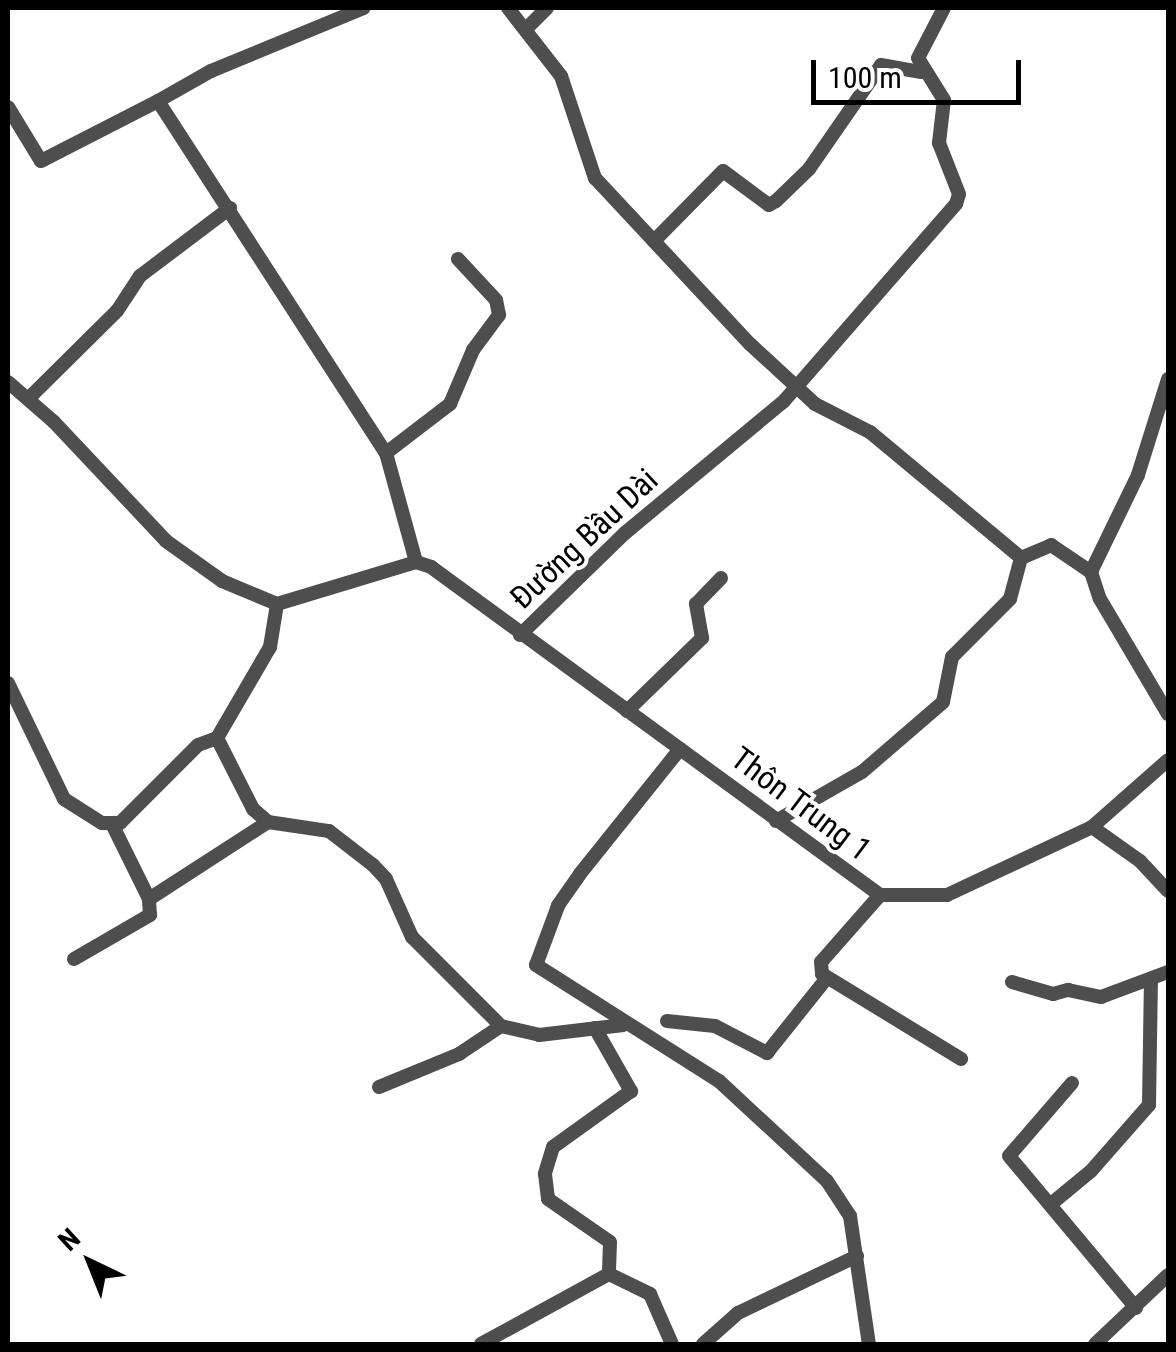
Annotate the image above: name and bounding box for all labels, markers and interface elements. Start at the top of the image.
scale bar [816,40,1026,102]
text: 100 m [828,60,902,95]
street label: Đường Bầu Dài [502,461,666,617]
street label: Thôn Trung 1 [723,739,879,869]
north arrow [40,1212,140,1312]
text: N [52,1222,87,1258]

